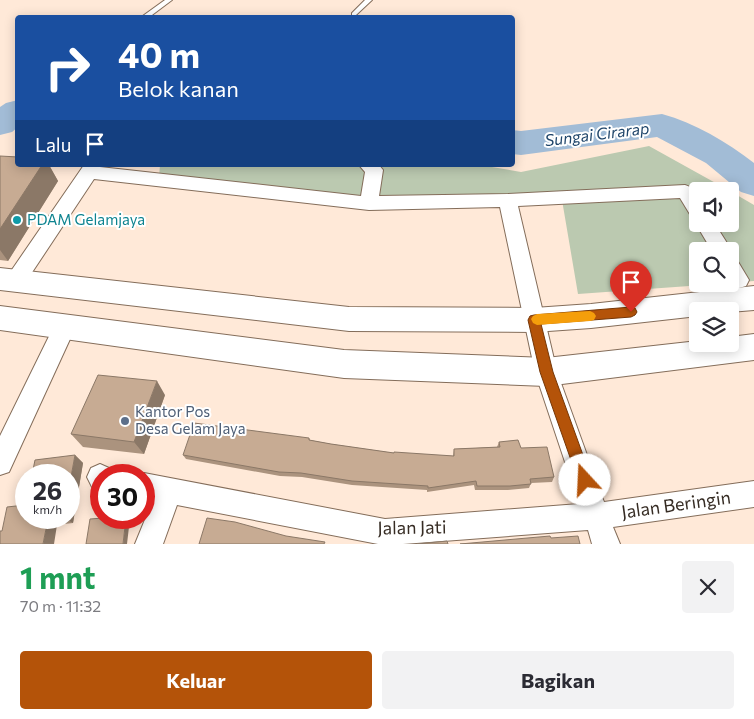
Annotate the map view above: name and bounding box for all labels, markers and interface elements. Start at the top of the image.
text: 40 m [118,32,200,75]
icon: right [35,35,100,100]
text: Belok kanan [118,75,239,102]
water label: Sungai Cirarap [544,118,650,149]
icon: arrive [81,130,109,158]
text: Lalu [35,133,71,156]
map controls [689,182,739,352]
button: sound [689,182,739,232]
place label: PDAM Gelamjaya [27,210,145,228]
marker: PDAM Gelamjaya [11,214,23,226]
button: search [689,242,739,292]
pin [610,261,652,312]
icon: arrive [617,268,645,296]
button: layers [689,302,739,352]
place label: Kantor Pos Desa Gelam Jaya [135,402,246,437]
marker: Kantor Pos Desa Gelam Jaya [119,415,131,427]
position arrow [558,453,610,505]
speed limit sign: 30 [90,464,155,529]
text: 26 [33,475,62,505]
street label: Jalan Beringin [620,485,732,523]
text: km/h [33,502,62,516]
street label: Jalan Jati [377,515,447,539]
text: 1 mnt [20,558,96,595]
button: close [682,561,734,613]
text: 70 m · 11:32 [20,596,101,615]
button: Keluar [20,651,372,709]
button: Bagikan [382,651,734,709]

